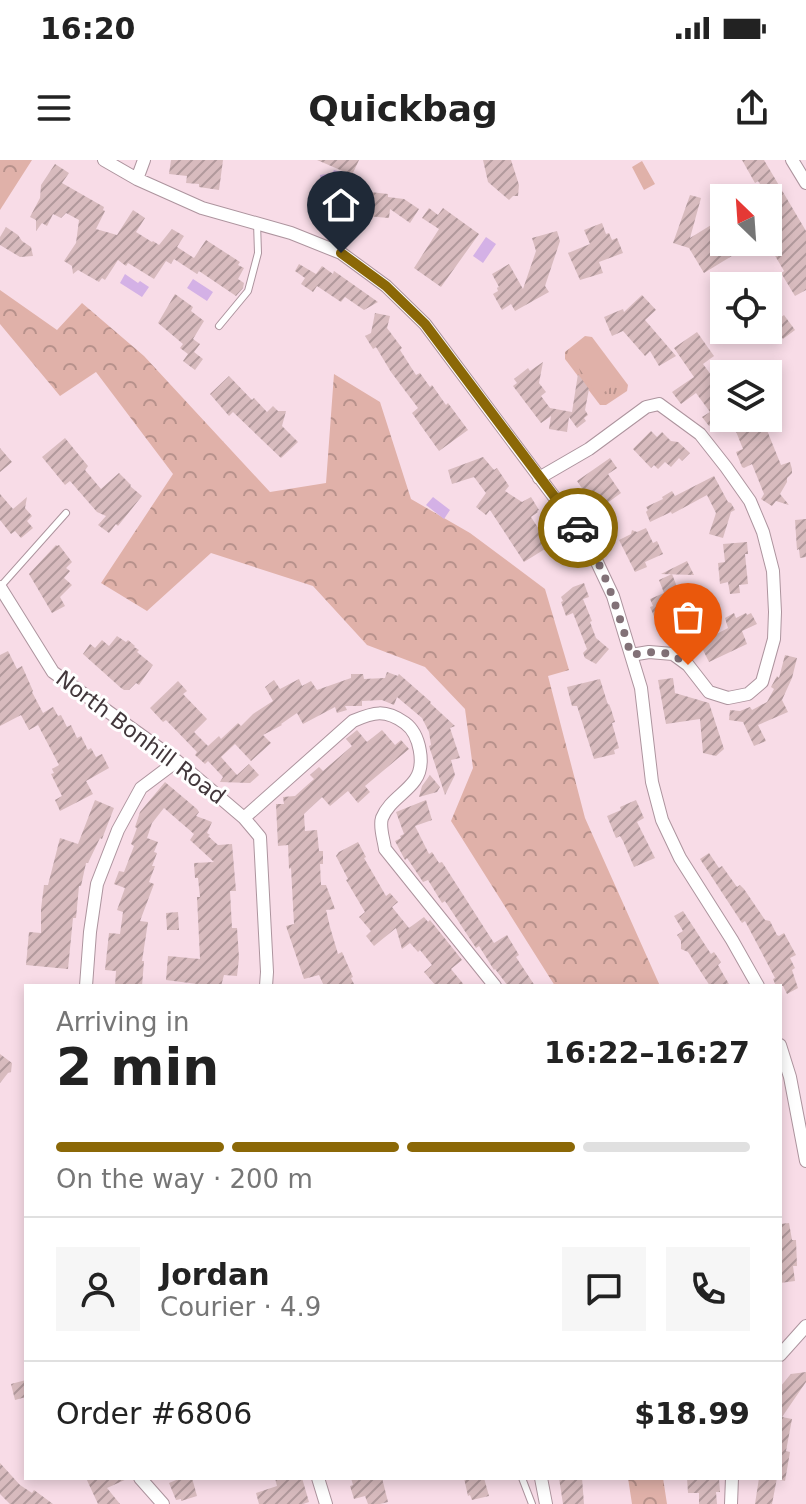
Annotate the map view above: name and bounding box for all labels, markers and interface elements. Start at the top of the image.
text: 16:20 [40,11,136,46]
icon: menu [32,86,76,130]
icon: share [730,86,774,130]
text: Quickbag [308,88,498,129]
pin [307,171,375,253]
icon: home [319,183,363,227]
north arrow [710,184,782,256]
map controls [710,184,782,432]
button: locate [710,272,782,344]
button: layers [710,360,782,432]
courier [538,488,618,568]
icon: car [556,506,600,550]
pin [654,583,722,665]
icon: bag [666,595,710,639]
street label: North Bonhill Road [51,666,230,809]
text: Arriving in [56,1007,190,1037]
text: 16:22–16:27 [544,1035,750,1070]
text: 2 min [56,1037,219,1097]
text: On the way · 200 m [56,1164,313,1194]
button: person [56,1247,140,1331]
button: chat [562,1247,646,1331]
button: phone [666,1247,750,1331]
text: Jordan [160,1257,270,1292]
text: Courier · 4.9 [160,1292,321,1322]
text: Order #6806 [56,1396,252,1431]
text: $18.99 [634,1396,750,1431]

